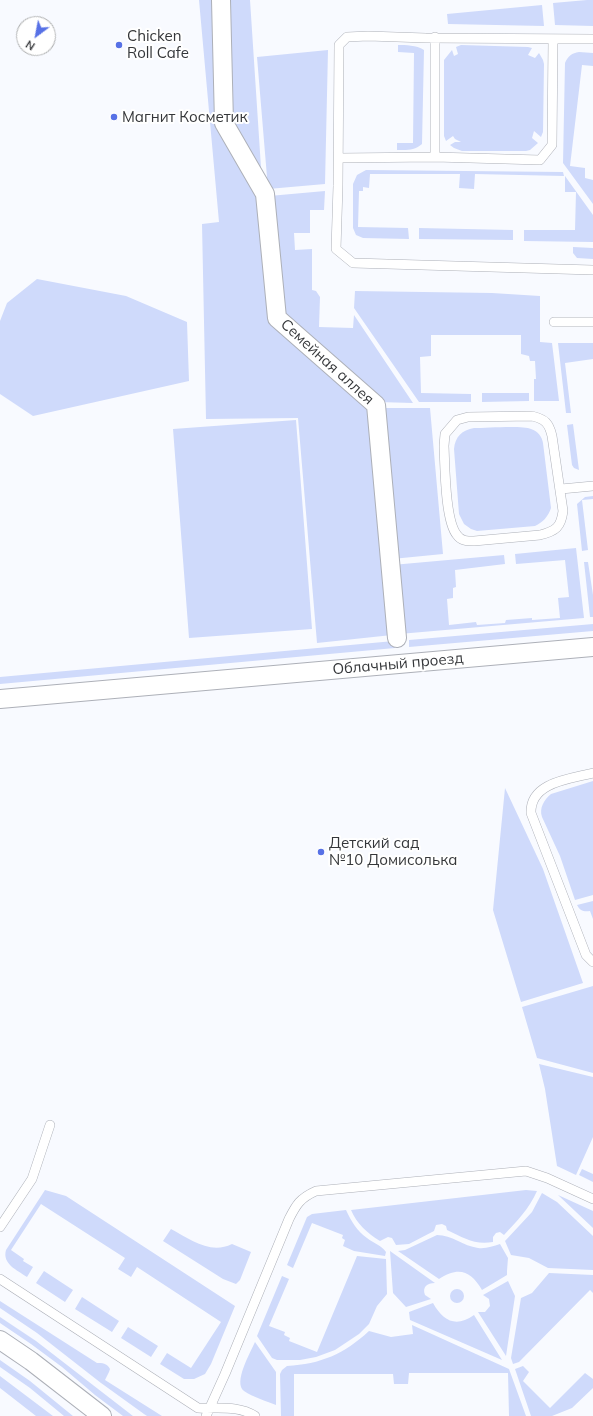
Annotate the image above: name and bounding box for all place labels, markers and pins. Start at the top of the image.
place label: Chicken Roll Cafe [127,27,189,62]
marker: Chicken Roll Cafe [114,40,124,50]
place label: Магнит Косметик [122,108,248,126]
marker: Магнит Косметик [109,112,119,122]
place label: Детский сад №10 Домисолька [329,834,457,869]
marker: Детский сад №10 Домисолька [316,847,326,857]

